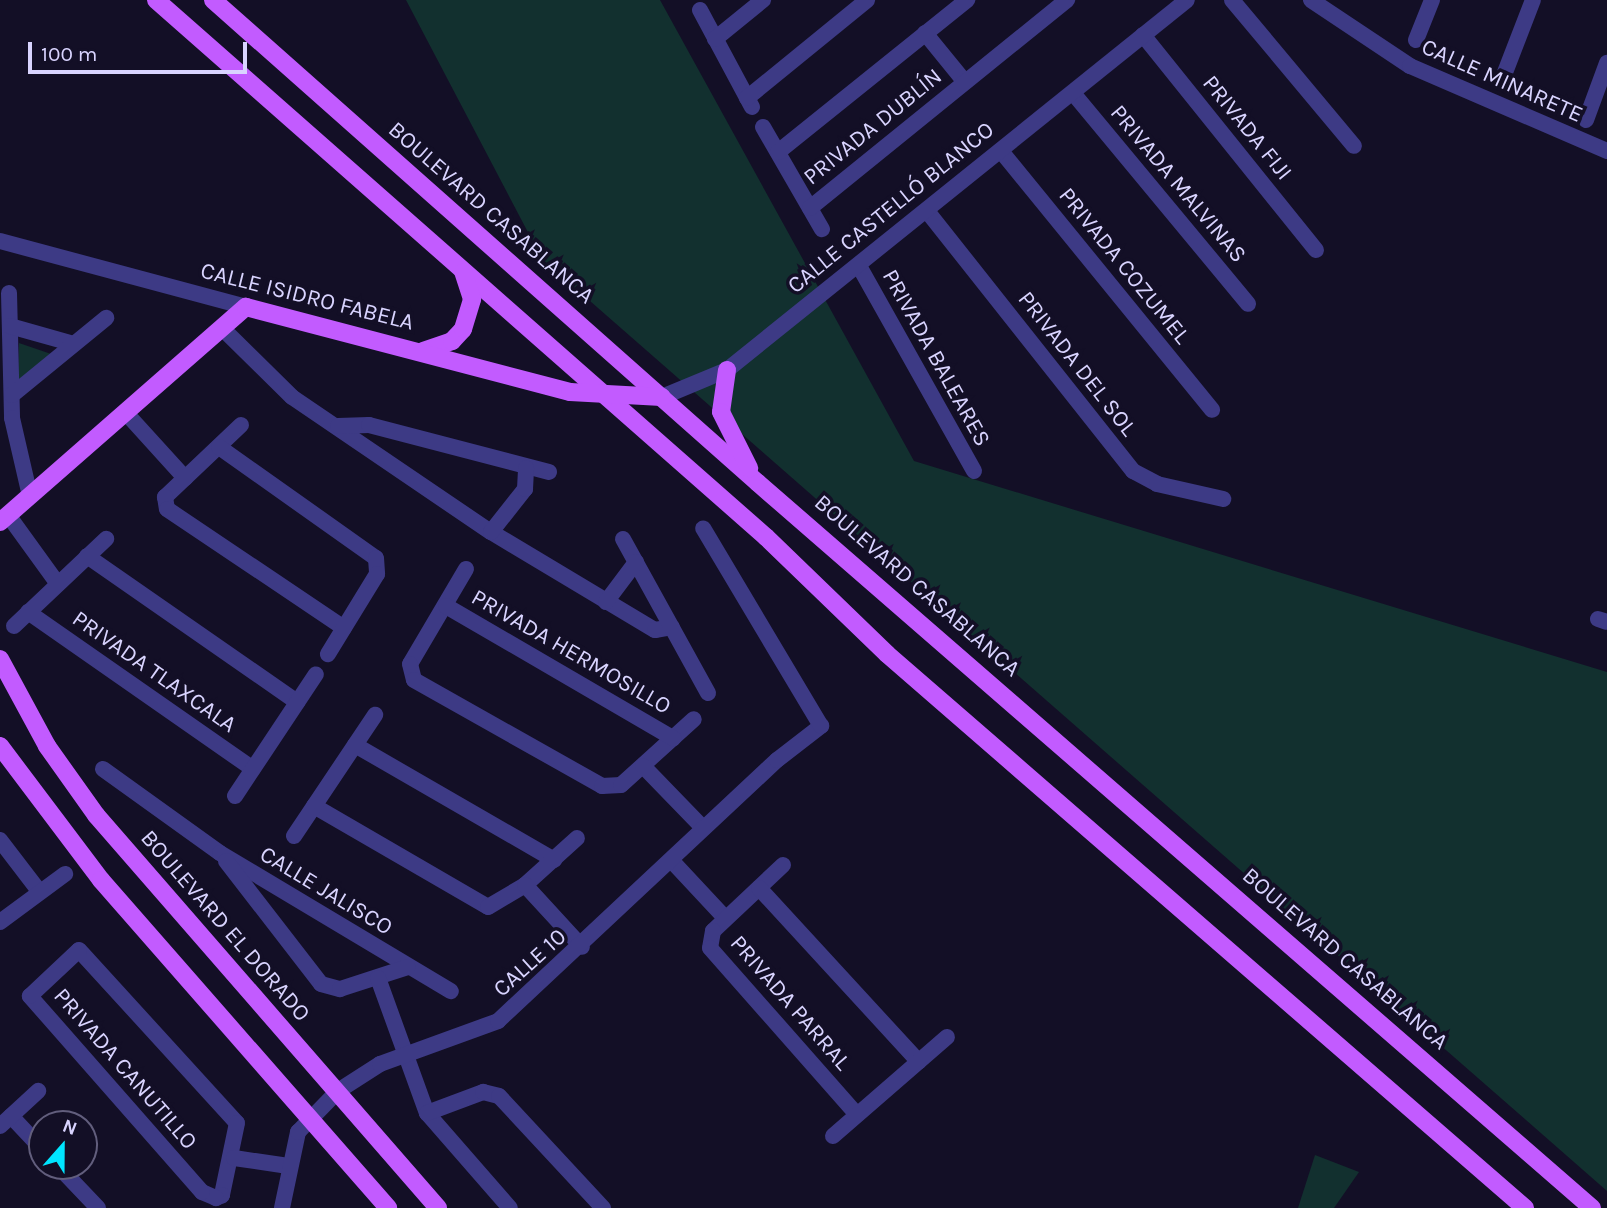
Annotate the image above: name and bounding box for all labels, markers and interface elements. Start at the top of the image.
scale bar [32,28,250,72]
street label: CALLE MINARETE [1417,33,1587,129]
text: 100 m [41,42,98,66]
street label: PRIVADA DUBLÍN [798,63,948,191]
street label: PRIVADA FIJI [1196,70,1298,186]
street label: PRIVADA MALVINAS [1104,100,1252,268]
street label: BOULEVARD CASABLANCA [382,116,600,310]
street label: CALLE CASTELLÓ BLANCO [782,116,1000,300]
street label: PRIVADA COZUMEL [1052,182,1196,350]
street label: CALLE ISIDRO FABELA [198,257,416,337]
street label: PRIVADA BALEARES [876,265,996,451]
street label: PRIVADA DEL SOL [1012,286,1142,442]
street label: BOULEVARD CASABLANCA [808,489,1026,683]
street label: PRIVADA HERMOSILLO [466,584,676,720]
street label: PRIVADA TLAXCALA [67,605,241,739]
street label: BOULEVARD EL DORADO [134,825,316,1027]
street label: CALLE JALISCO [255,841,397,941]
street label: BOULEVARD CASABLANCA [1236,862,1454,1056]
street label: CALLE 10 [488,923,572,1003]
street label: PRIVADA PARRAL [724,930,856,1076]
street label: PRIVADA CANUTILLO [47,983,203,1155]
north arrow [28,1110,98,1180]

